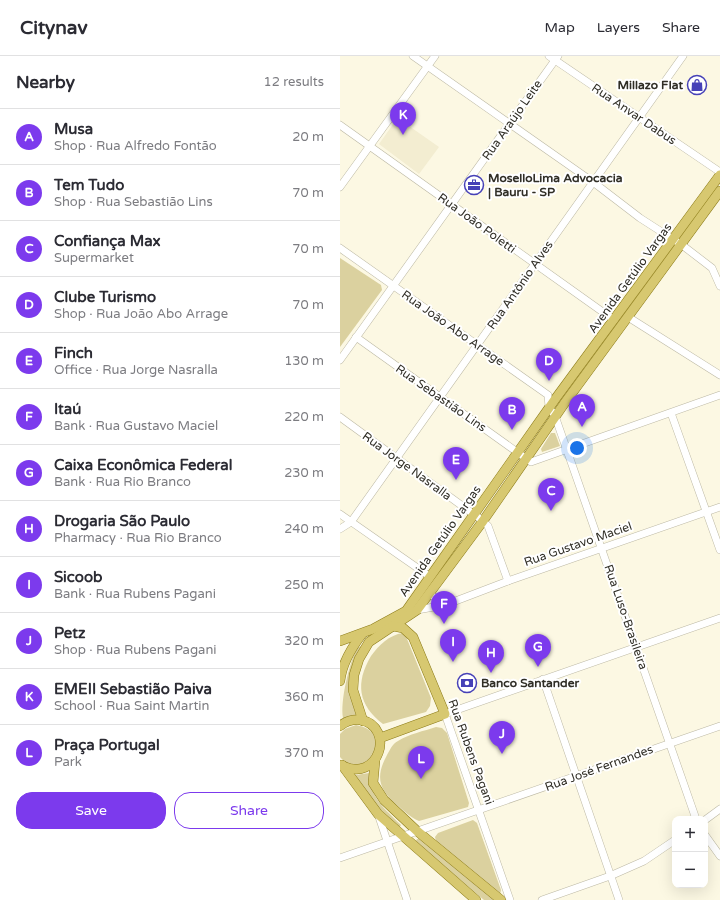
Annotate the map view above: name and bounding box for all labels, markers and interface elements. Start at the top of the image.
text: Citynav [20,17,87,39]
text: Map [545,19,575,36]
text: Layers [597,19,640,36]
text: Share [662,19,700,36]
text: Nearby [16,72,75,93]
text: 12 results [264,74,324,90]
shop icon: Millazo FIat [686,74,708,96]
street label: Rua Araújo Leite [479,77,545,163]
place label: Millazo FIat [618,78,683,92]
street label: Rua Anvar Dabus [589,81,679,148]
pin: K [390,102,416,135]
text: Musa [54,120,93,138]
text: A [24,129,34,145]
text: 20 m [292,129,324,145]
text: Shop · Rua Alfredo Fontão [54,138,217,154]
place label: MoselloLima Advocacia | Bauru - SP [488,171,623,200]
office icon: MoselloLima Advocacia | Bauru - SP [463,174,485,196]
text: Tem Tudo [54,176,124,194]
text: B [24,185,34,201]
text: 70 m [292,185,324,201]
street label: Rua João Poletti [435,190,519,256]
text: Shop · Rua Sebastião Lins [54,194,213,210]
street label: Avenida Getúlio Vargas [585,220,675,336]
text: Confiança Max [54,232,161,250]
street label: Rua Antônio Alves [484,238,556,332]
text: C [24,241,34,257]
text: 70 m [292,241,324,257]
text: Supermarket [54,250,134,266]
street label: Rua João Abo Arrage [399,287,507,369]
text: Clube Turismo [54,288,156,306]
text: D [24,297,34,313]
text: 70 m [292,297,324,313]
text: Shop · Rua João Abo Arrage [54,306,228,322]
text: Finch [54,344,93,362]
pin: D [536,348,562,381]
text: E [25,353,33,369]
text: 130 m [284,353,324,369]
street label: Rua Sebastião Lins [393,361,489,435]
text: Office · Rua Jorge Nasralla [54,362,218,378]
pin: A [569,394,595,427]
pin: B [499,397,525,430]
text: Itaú [54,400,81,418]
text: F [25,409,33,425]
text: 220 m [284,409,324,425]
text: Bank · Rua Gustavo Maciel [54,418,218,434]
street label: Rua Jorge Nasralla [360,429,454,503]
your location [567,438,587,458]
pin: E [443,447,469,480]
text: Caixa Econômica Federal [54,456,232,474]
text: G [24,465,34,481]
text: 230 m [284,465,324,481]
text: Bank · Rua Rio Branco [54,474,191,490]
pin: C [538,478,564,511]
street label: Avenida Getúlio Vargas [396,483,484,599]
text: Drogaria São Paulo [54,512,190,530]
street label: Rua Gustavo Maciel [522,519,634,569]
text: H [24,521,34,537]
text: 240 m [284,521,324,537]
text: Pharmacy · Rua Rio Branco [54,530,222,546]
street label: Rua Luso-Brasileira [601,563,651,671]
text: Sicoob [54,568,102,586]
text: I [27,577,31,593]
text: 250 m [284,577,324,593]
text: Bank · Rua Rubens Pagani [54,586,216,602]
pin: F [431,591,457,624]
text: Petz [54,624,86,642]
pin: I [440,629,466,662]
text: J [26,633,32,649]
text: 320 m [284,633,324,649]
pin: G [525,634,551,667]
pin: H [478,640,504,673]
text: Shop · Rua Rubens Pagani [54,642,217,658]
bank icon: Banco Santander [456,672,478,694]
place label: Banco Santander [481,676,579,690]
text: EMEII Sebastião Paiva [54,680,212,698]
text: K [25,689,33,705]
text: 360 m [284,689,324,705]
street label: Rua Rubens Pagani [445,697,497,807]
text: School · Rua Saint Martin [54,698,210,714]
pin: J [489,721,515,754]
text: Praça Portugal [54,736,160,754]
street label: Rua José Fernandes [543,742,655,794]
text: L [25,745,33,761]
text: 370 m [284,745,324,761]
pin: L [408,746,434,779]
text: Park [54,754,82,770]
button: Save [16,792,166,829]
button: Share [174,792,324,829]
map controls [672,816,708,888]
button: + [672,816,708,852]
button: − [672,852,708,888]

